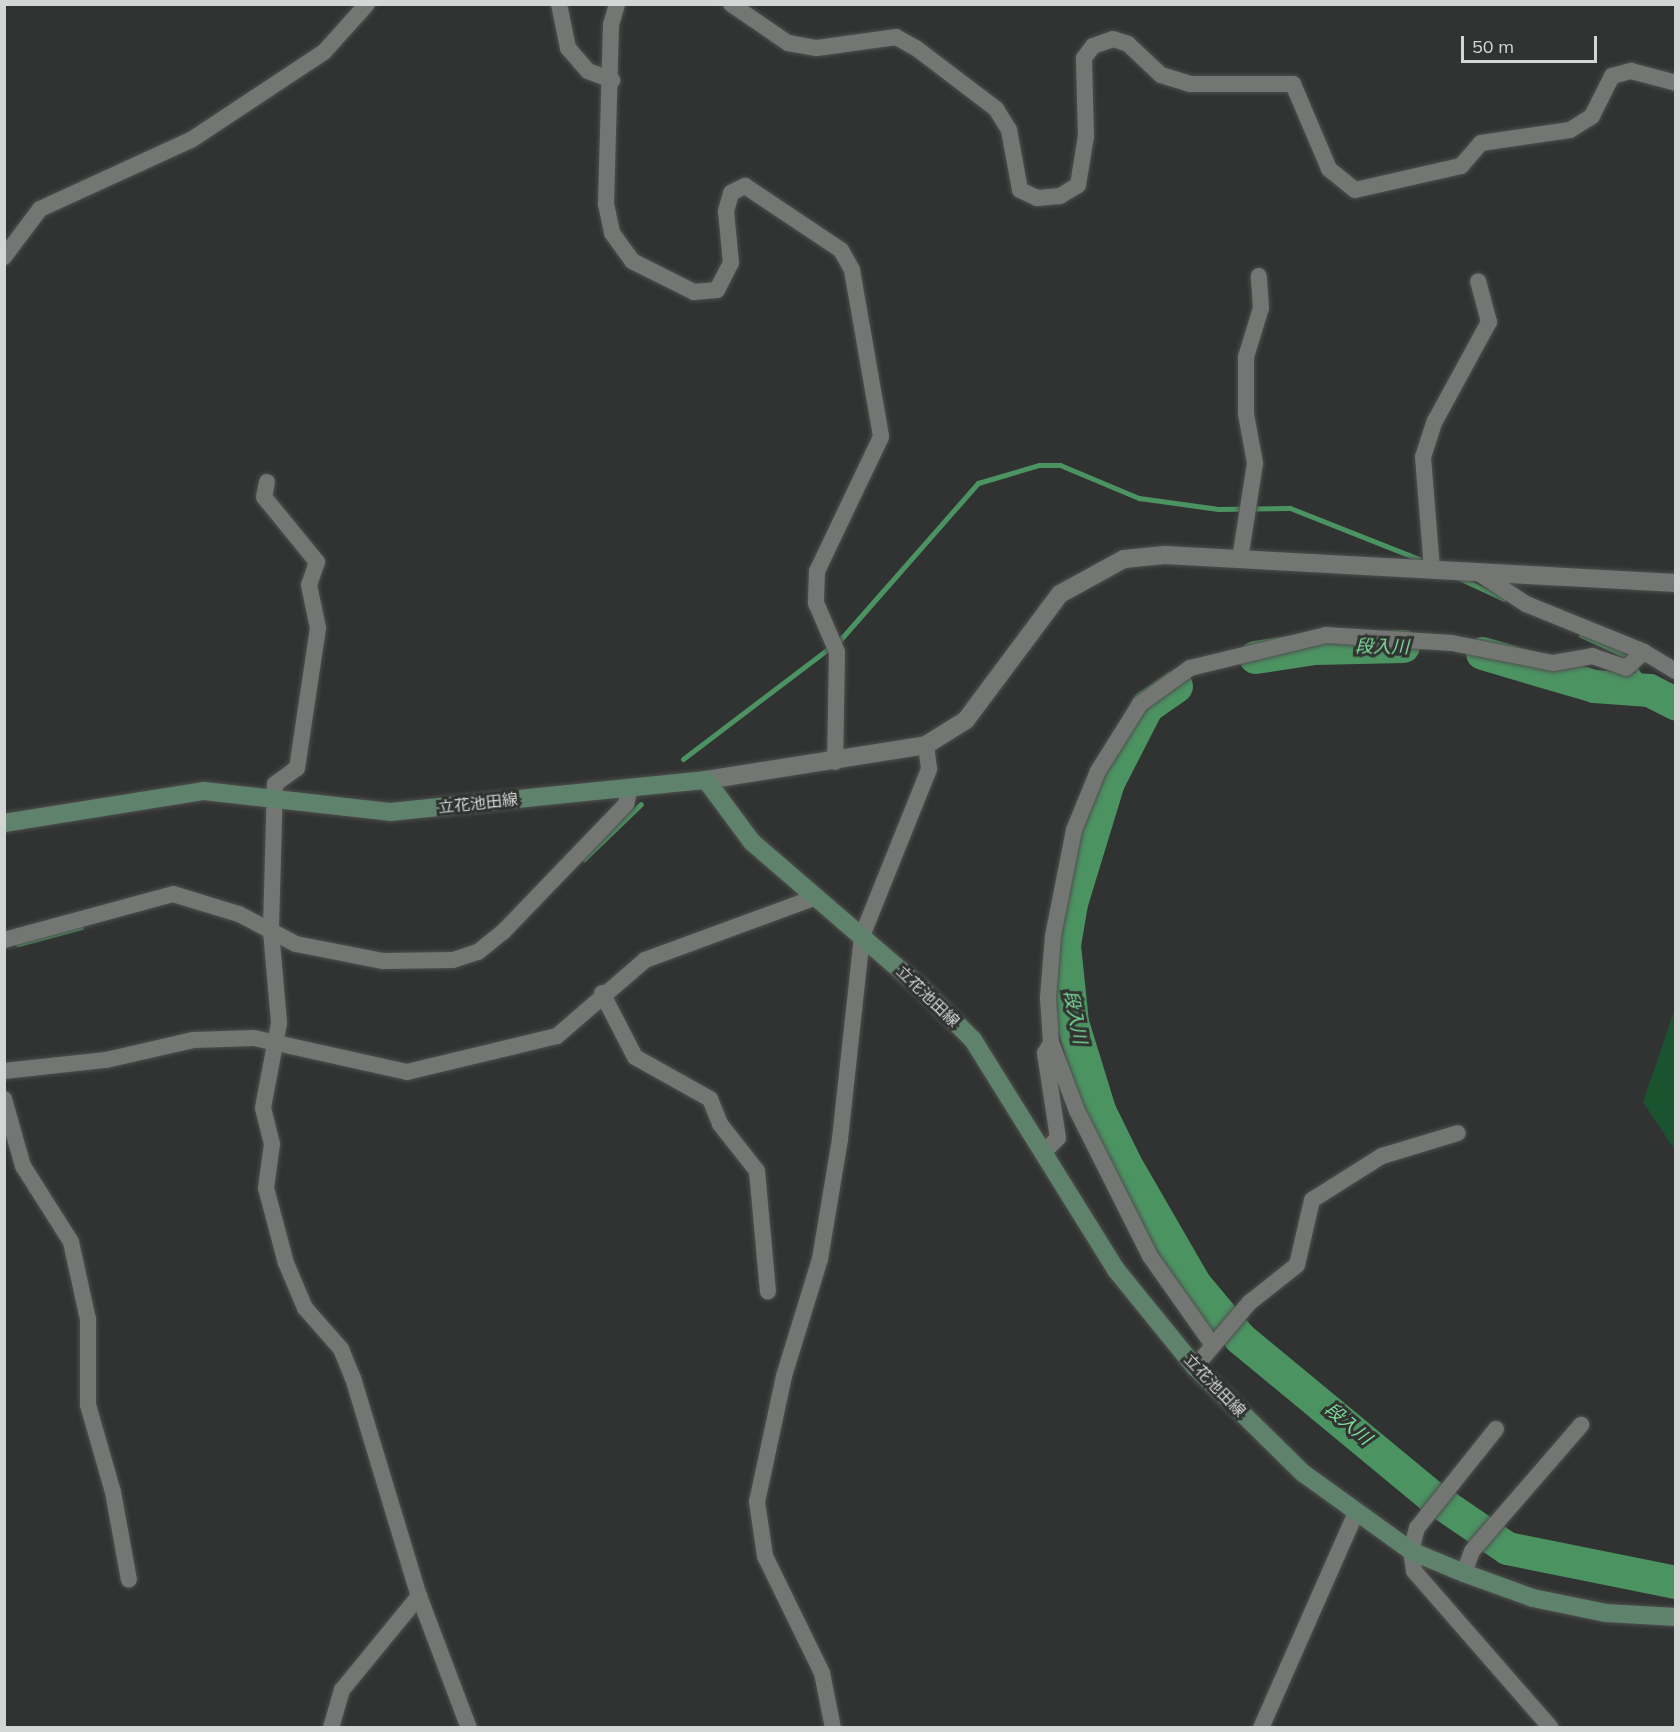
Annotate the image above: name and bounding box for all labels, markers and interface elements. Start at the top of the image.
scale bar [1464,24,1600,62]
text: 50 m [1472,35,1514,58]
water label: 段入川 [1355,636,1409,658]
street label: 立花池田線 [437,789,519,817]
street label: 立花池田線 [893,961,963,1031]
water label: 段入川 [1059,988,1091,1046]
street label: 立花池田線 [1180,1350,1250,1420]
water label: 段入川 [1320,1398,1376,1450]

